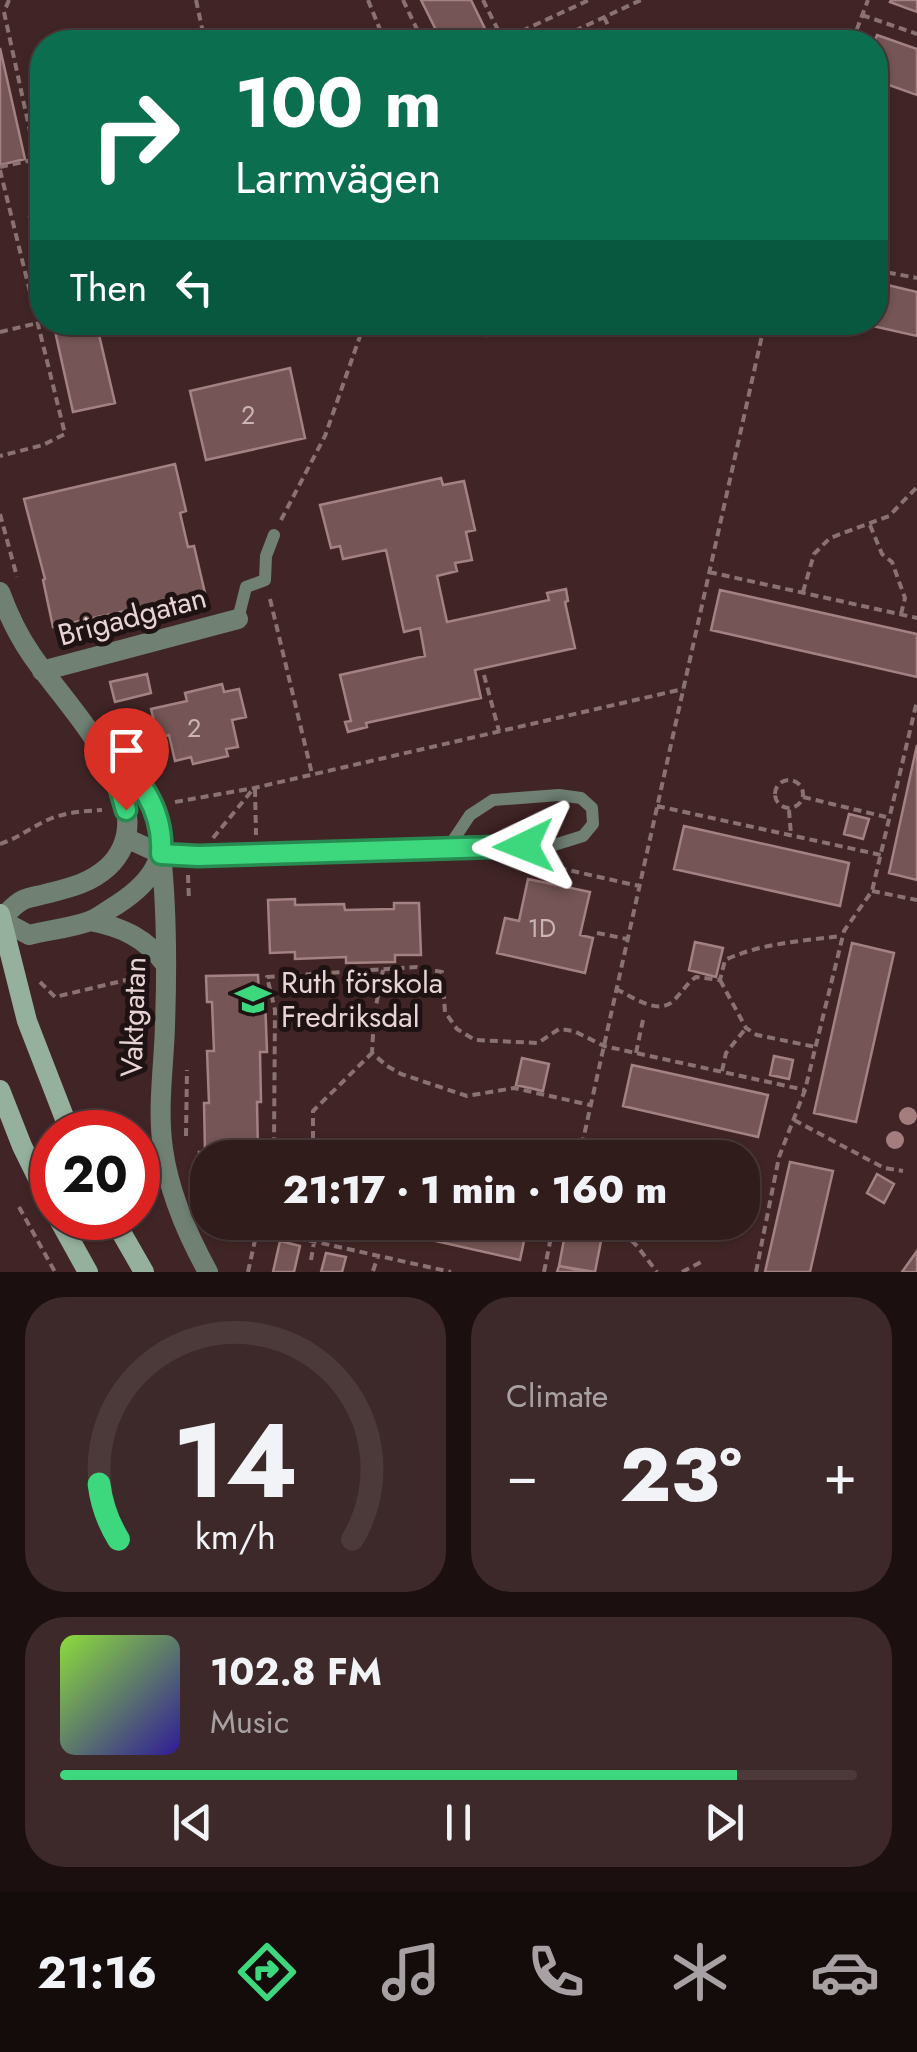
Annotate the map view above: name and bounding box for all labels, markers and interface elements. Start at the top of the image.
text: 100 m [235,52,442,153]
icon: right [70,70,200,200]
text: Larmvägen [235,145,441,210]
text: Then [70,260,147,315]
icon: left [167,260,222,315]
house number: 2 [241,397,255,433]
street label: Brigadgatan [53,576,211,656]
pin [84,708,169,811]
house number: 2 [187,710,201,746]
icon: arrive [99,723,154,778]
position arrow [472,794,576,898]
house number: 1D [528,910,556,946]
street label: Vaktgatan [109,956,157,1078]
place label: Ruth förskola Fredriksdal [281,961,443,1038]
school or university icon: Ruth förskola Fredriksdal [234,980,272,1018]
speed limit sign: 20 [30,1110,160,1240]
text: 21:17 · 1 min · 160 m [283,1162,667,1217]
text: Climate [506,1373,608,1419]
text: 14 [173,1386,298,1536]
text: 23° [620,1421,742,1529]
text: − [506,1435,538,1515]
text: + [823,1435,857,1515]
text: km/h [195,1511,276,1562]
text: 102.8 FM [210,1644,382,1699]
text: Music [210,1699,289,1745]
icon: previous [165,1795,220,1850]
icon: pause [431,1795,486,1850]
icon: next [697,1795,752,1850]
icon: directions [232,1937,302,2007]
icon: music [376,1937,446,2007]
icon: phone [521,1937,591,2007]
icon: climate [665,1937,735,2007]
icon: car [810,1937,880,2007]
text: 21:16 [37,1940,157,2005]

